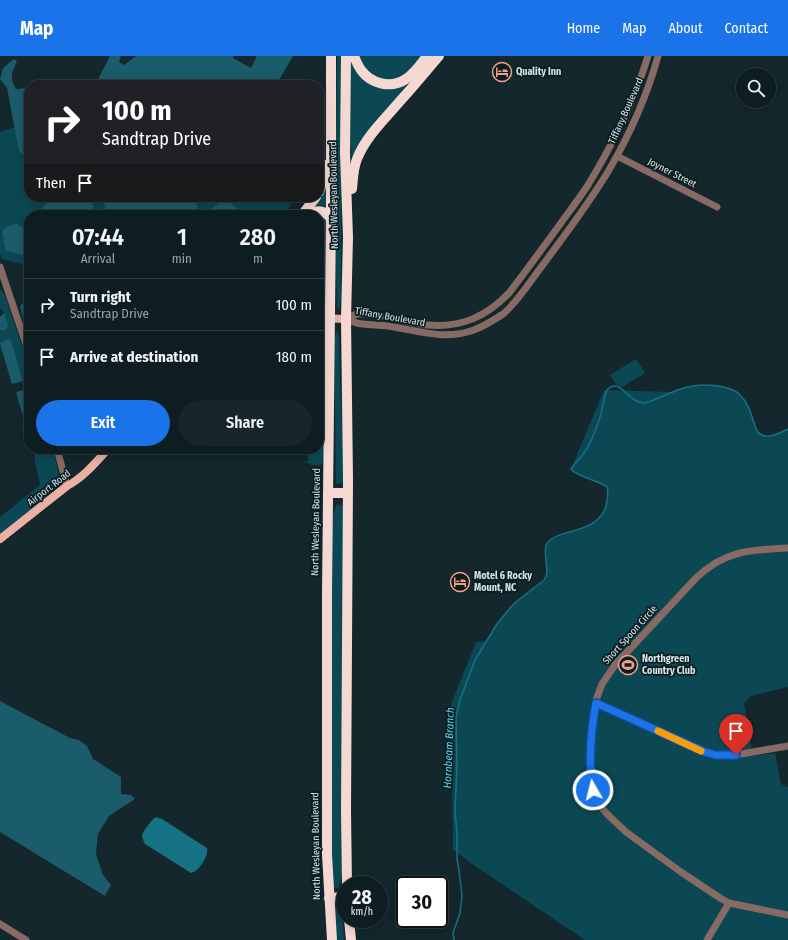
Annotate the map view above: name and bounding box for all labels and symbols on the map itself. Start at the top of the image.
hotel icon: Quality Inn [491,61,513,83]
place label: Quality Inn [516,66,561,78]
street label: Tiffany Boulevard [606,76,646,146]
street label: North Wesleyan Boulevard [327,141,341,249]
street label: Joyner Street [646,156,699,191]
street label: Tiffany Boulevard [354,305,426,329]
street label: Airport Road [25,467,73,509]
street label: North Wesleyan Boulevard [309,468,323,576]
place label: Motel 6 Rocky Mount, NC [474,570,532,594]
hotel icon: Motel 6 Rocky Mount, NC [449,571,471,593]
street label: Short Spoon Circle [600,603,660,667]
place label: Northgreen Country Club [642,653,696,677]
sports icon: Northgreen Country Club [617,654,639,676]
water label: Hornbeam Branch [441,707,457,789]
pin [719,714,753,755]
position arrow [572,769,614,811]
street label: North Wesleyan Boulevard [309,792,323,900]
speed limit sign: 30 [396,876,448,928]

